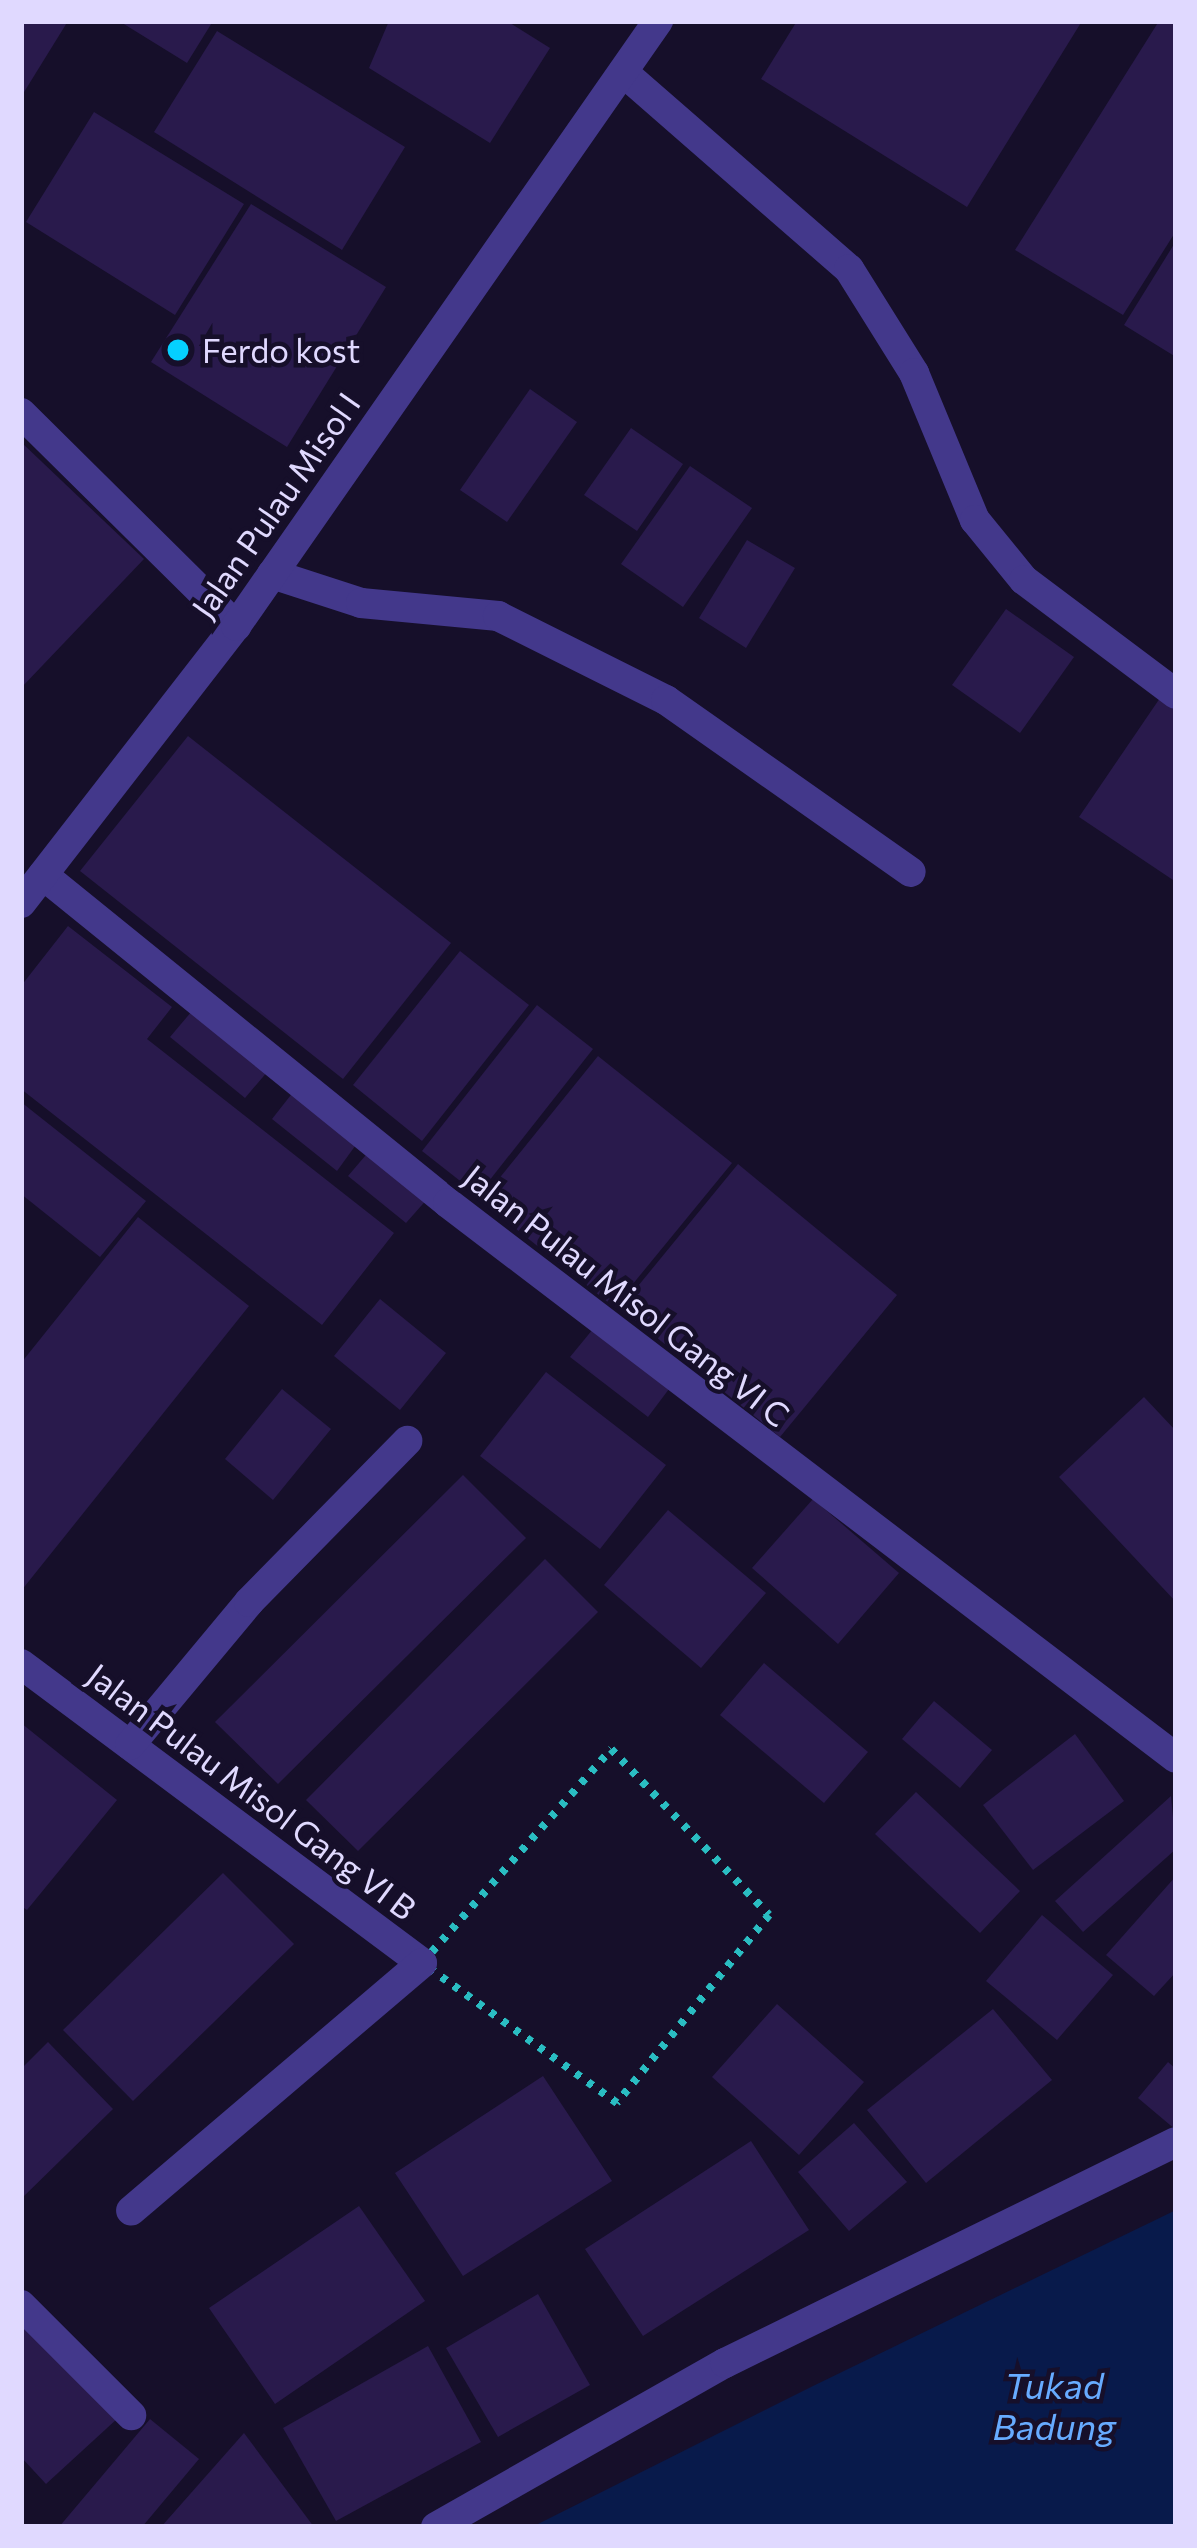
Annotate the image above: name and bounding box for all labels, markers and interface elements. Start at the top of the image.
place label: Ferdo kost [202,330,360,370]
marker: Ferdo kost [165,337,191,363]
street label: Jalan Pulau Misol I [182,385,368,625]
street label: Jalan Pulau Misol Gang VI C [456,1156,798,1434]
street label: Jalan Pulau Misol Gang VI B [80,1655,424,1927]
water label: Tukad Badung [992,2362,1116,2447]

